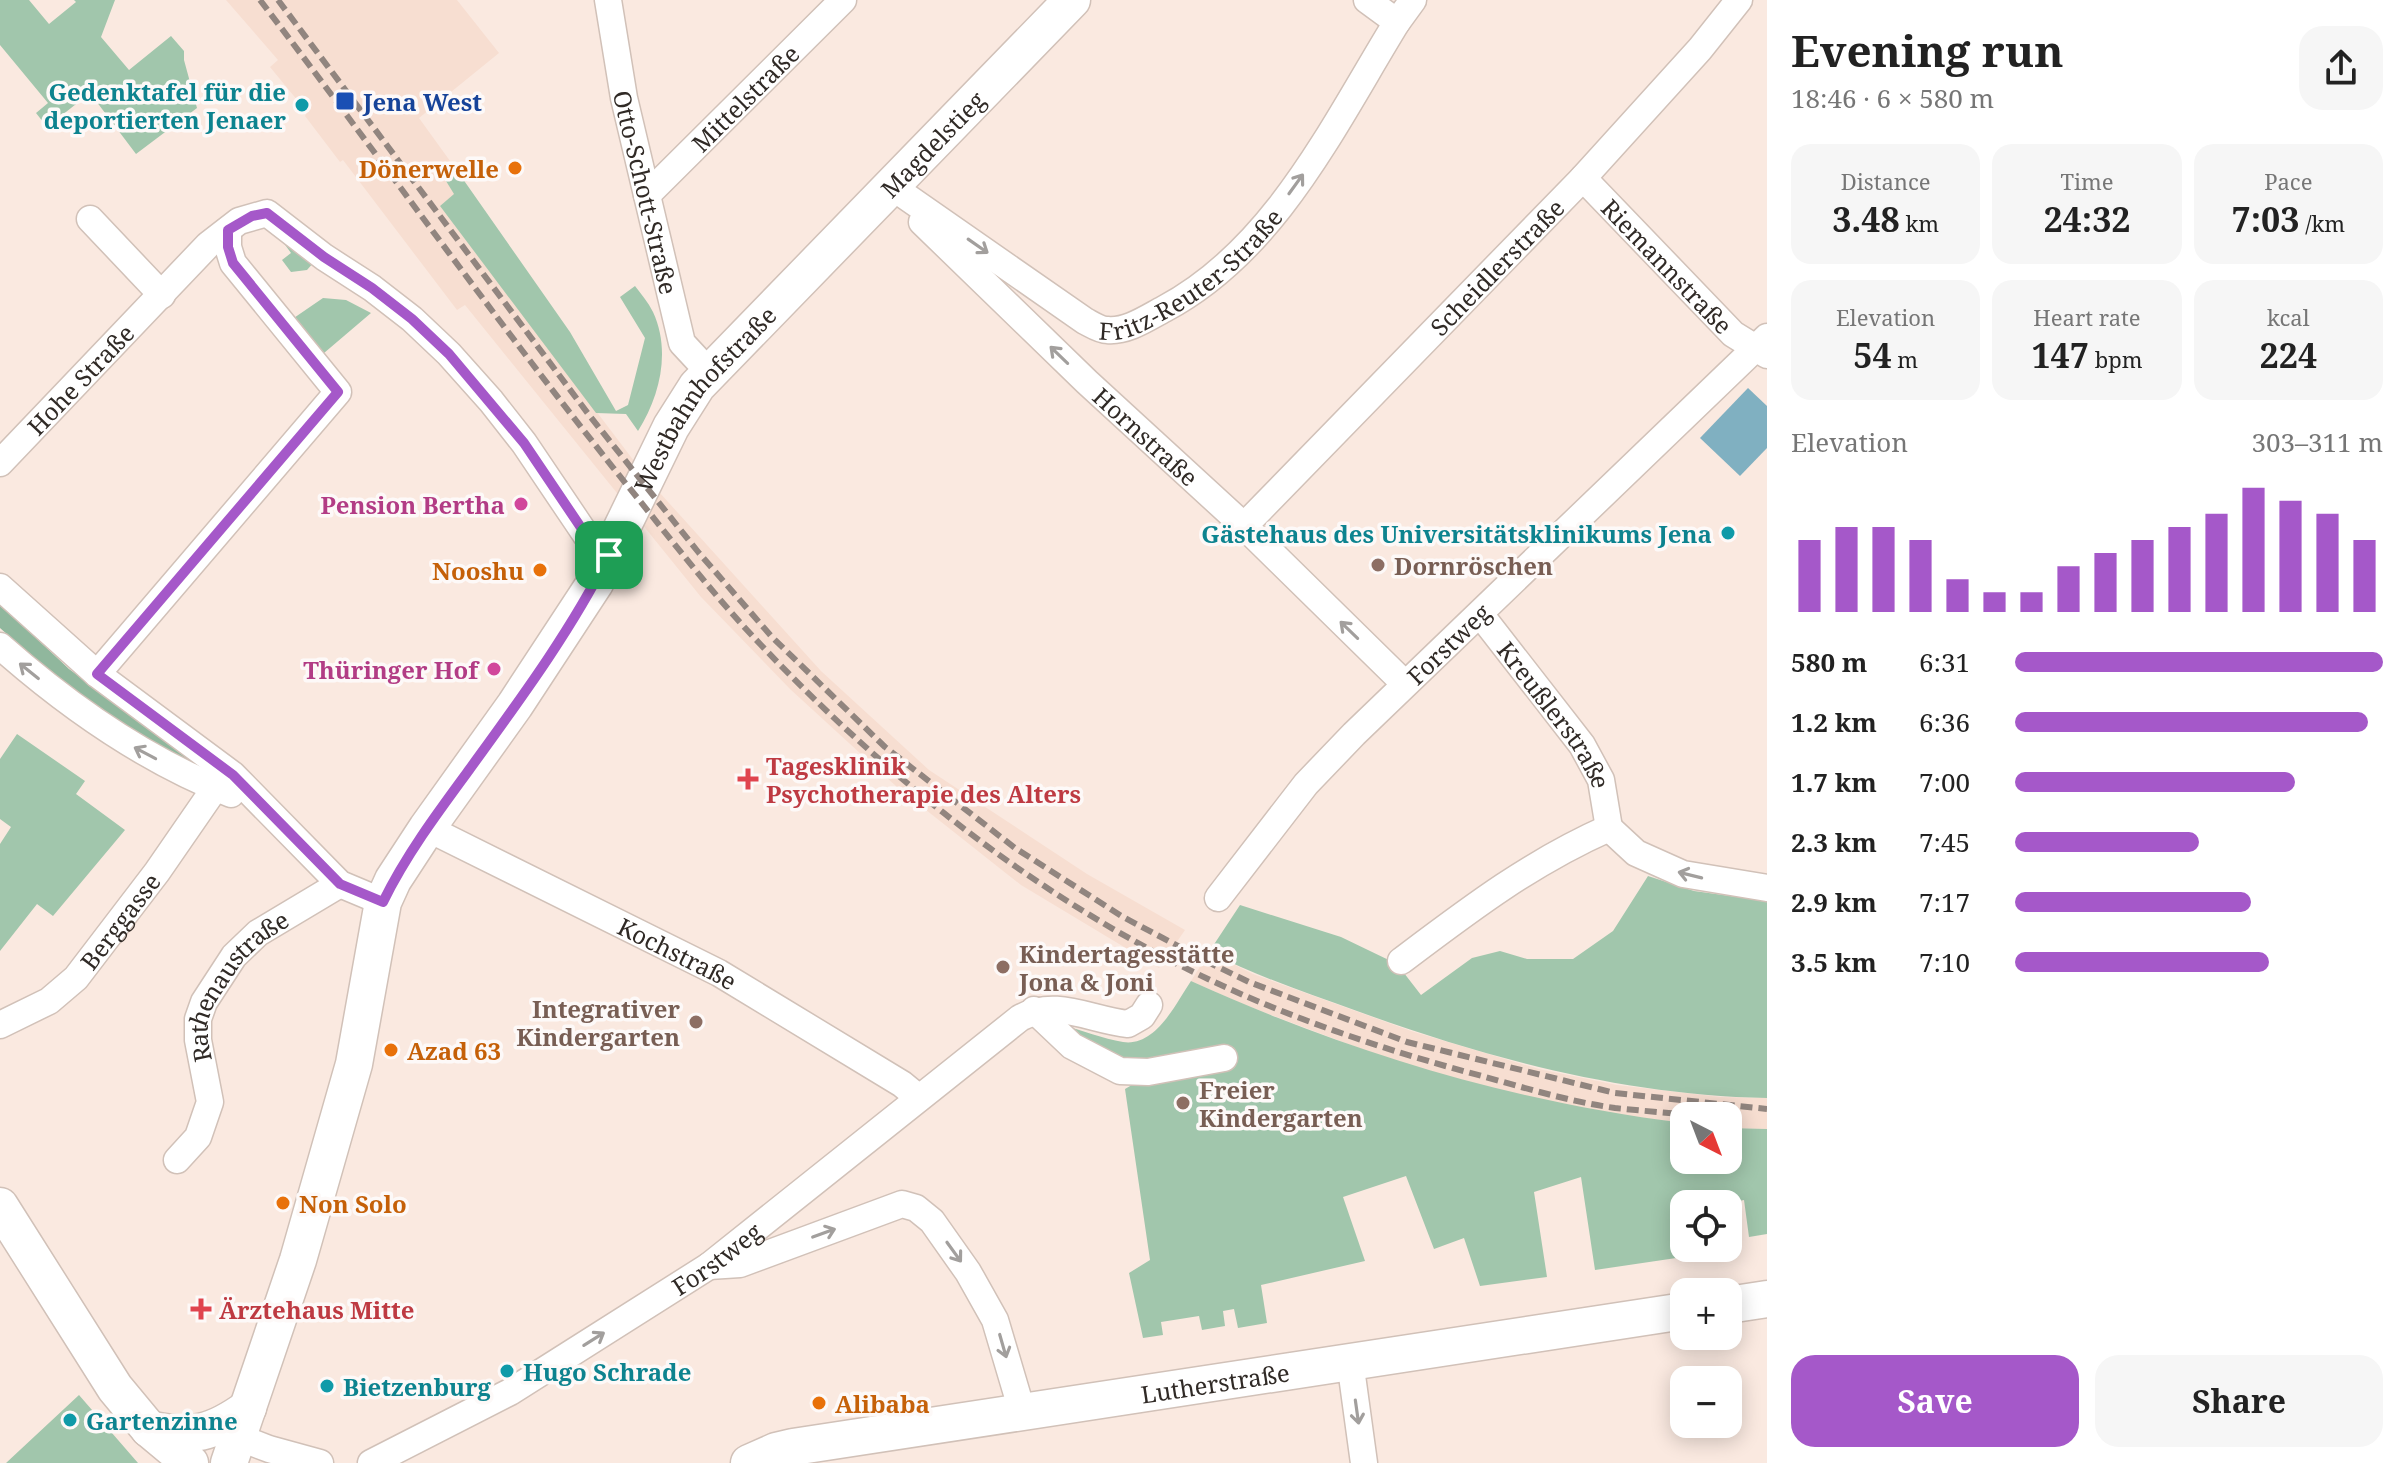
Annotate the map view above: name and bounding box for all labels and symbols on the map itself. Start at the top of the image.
street label: Mittelstraße [684,37,806,159]
place label: Gedenktafel für die deportierten Jenaer [44,75,286,136]
street label: Magdelstieg [873,83,992,204]
place label: Jena West [362,85,482,118]
street label: Otto-Schott-Straße [606,87,686,297]
marker: Jena West [334,90,356,112]
marker: Gedenktafel für die deportierten Jenaer [293,96,311,114]
place label: Dönerwelle [359,152,499,185]
marker: Dönerwelle [506,159,524,177]
one-way arrow [1287,173,1304,195]
street label: Scheidlerstraße [1422,191,1571,342]
street label: Riemannstraße [1595,191,1740,341]
street label: Fritz-Reuter-Straße [1098,201,1289,347]
one-way arrow [967,237,988,254]
street label: Westbahnhofstraße [625,298,783,497]
street label: Hohe Straße [19,317,141,442]
one-way arrow [1049,345,1069,364]
street label: Hornstraße [1086,380,1206,493]
place label: Pension Bertha [320,488,505,521]
marker: Pension Bertha [512,495,530,513]
place label: Gästehaus des Universitätsklinikums Jena [1201,517,1712,550]
pin [575,521,643,589]
marker: Gästehaus des Universitätsklinikums Jena [1719,524,1737,542]
place label: Dornröschen [1394,549,1553,582]
place label: Nooshu [432,554,524,587]
marker: Dornröschen [1369,556,1387,574]
marker: Nooshu [531,561,549,579]
street label: Forstweg [1399,595,1497,691]
one-way arrow [1340,621,1359,640]
street label: Kreußlerstraße [1491,634,1619,790]
place label: Thüringer Hof [303,653,480,686]
marker: Thüringer Hof [485,660,503,678]
one-way arrow [19,662,40,680]
one-way arrow [134,744,158,760]
place label: Tagesklinik Psychotherapie des Alters [766,749,1081,810]
marker: Tagesklinik Psychotherapie des Alters [737,768,759,790]
street label: Berggasse [72,866,167,976]
one-way arrow [1678,866,1704,881]
street label: Rathenaustraße [181,902,294,1065]
street label: Kochstraße [613,909,743,997]
place label: Kindertagesstätte Jona & Joni [1018,937,1235,998]
marker: Kindertagesstätte Jona & Joni [994,958,1012,976]
place label: Integrativer Kindergarten [516,992,680,1053]
marker: Integrativer Kindergarten [687,1013,705,1031]
place label: Azad 63 [407,1034,501,1067]
marker: Azad 63 [382,1041,400,1059]
place label: Freier Kindergarten [1199,1073,1363,1134]
marker: Freier Kindergarten [1174,1094,1192,1112]
north arrow [1670,1102,1742,1174]
place label: Non Solo [299,1187,407,1220]
marker: Non Solo [274,1194,292,1212]
street label: Forstweg [665,1214,768,1302]
one-way arrow [811,1225,836,1239]
one-way arrow [946,1240,962,1262]
place label: Ärztehaus Mitte [219,1293,414,1326]
marker: Ärztehaus Mitte [190,1298,212,1320]
one-way arrow [582,1331,605,1347]
one-way arrow [996,1332,1011,1358]
place label: Hugo Schrade [523,1355,691,1388]
street label: Lutherstraße [1138,1355,1292,1410]
marker: Hugo Schrade [498,1362,516,1380]
place label: Bietzenburg [343,1370,492,1403]
marker: Bietzenburg [318,1377,336,1395]
place label: Alibaba [835,1387,930,1420]
marker: Alibaba [810,1394,828,1412]
one-way arrow [1350,1399,1365,1424]
place label: Gartenzinne [86,1404,238,1437]
marker: Gartenzinne [61,1411,79,1429]

